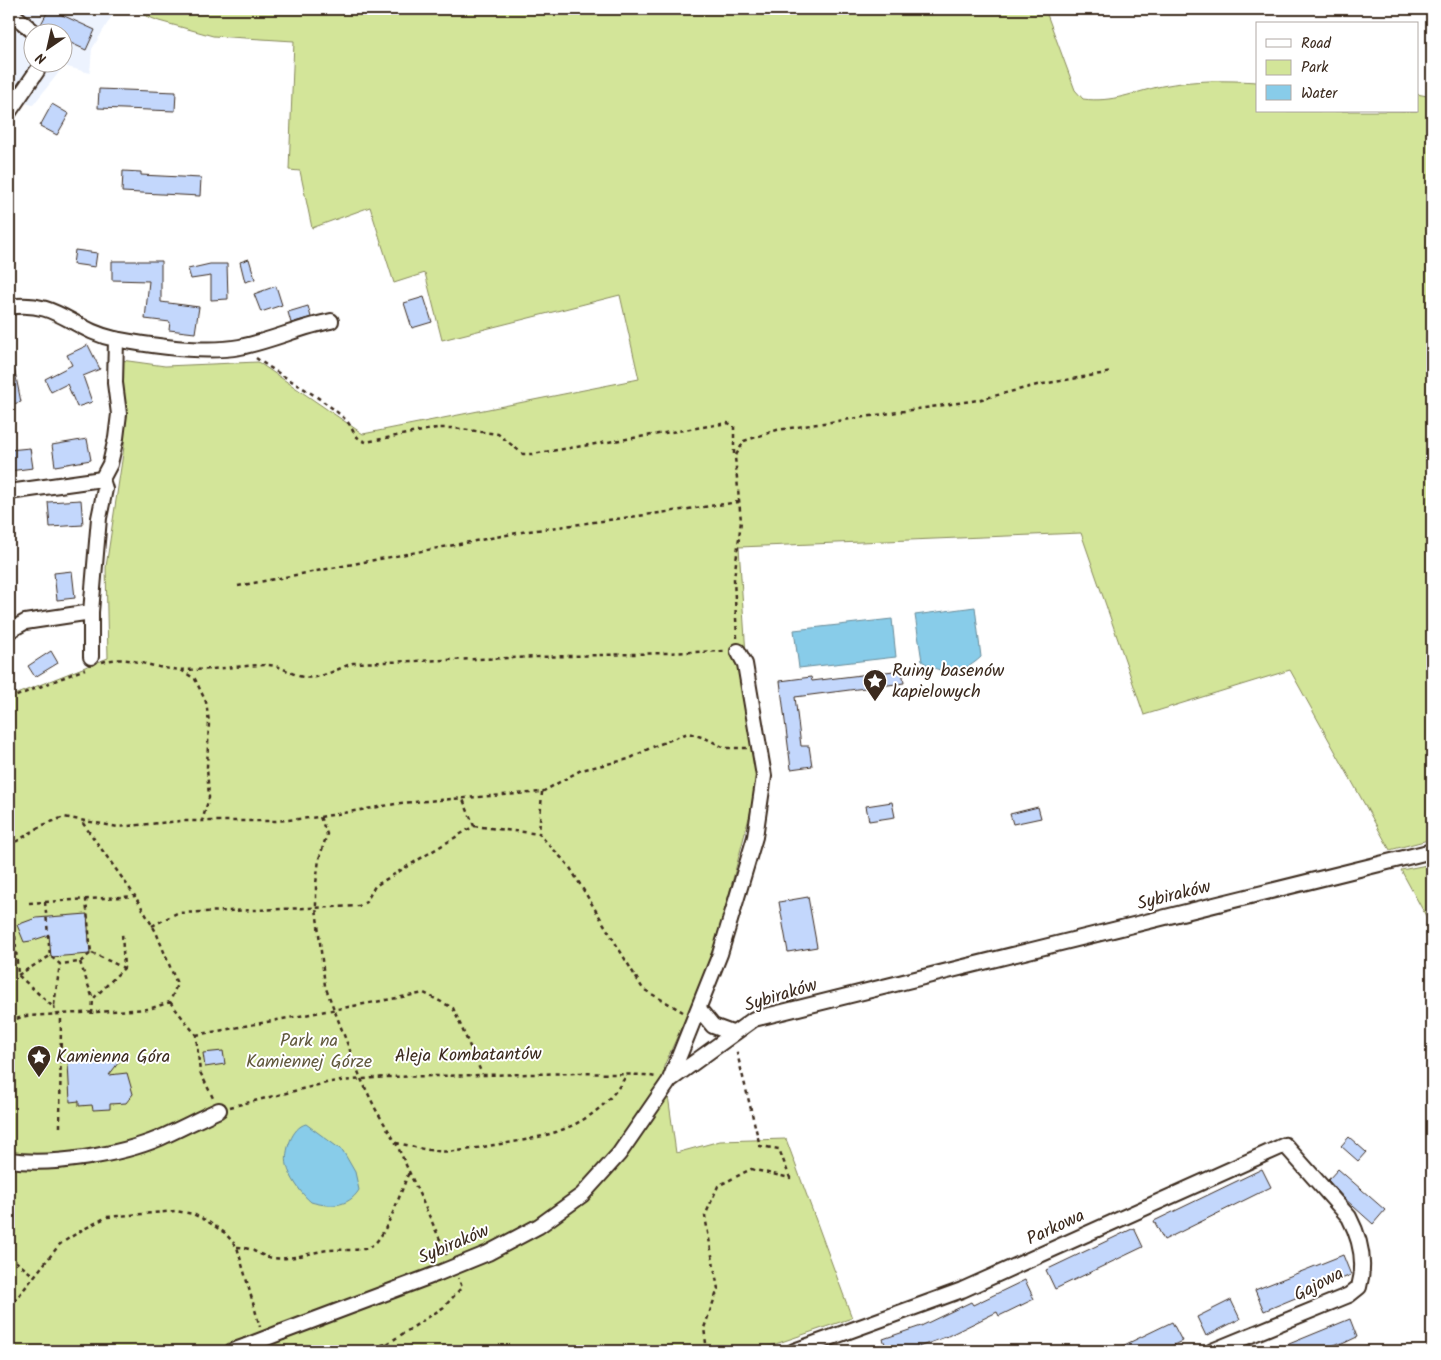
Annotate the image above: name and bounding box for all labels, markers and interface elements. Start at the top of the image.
north arrow [22,22,72,72]
legend [1256,22,1418,112]
text: Road [1301,32,1332,56]
text: N [31,46,51,70]
text: Park [1301,56,1329,80]
text: Water [1301,82,1338,106]
place label: Ruiny basenów kapielowych [892,657,1005,707]
place icon: Ruiny basenów kapielowych [862,668,888,702]
street label: Sybiraków [1134,873,1215,919]
street label: Sybiraków [741,971,822,1021]
park label: Park na Kamiennej Górze [246,1027,372,1077]
street label: Aleja Kombatantów [394,1040,543,1072]
place label: Kamienna Góra [56,1043,170,1072]
place icon: Kamienna Góra [26,1044,52,1078]
street label: Parkowa [1022,1202,1090,1254]
street label: Sybiraków [414,1217,495,1273]
street label: Gajowa [1289,1260,1349,1310]

